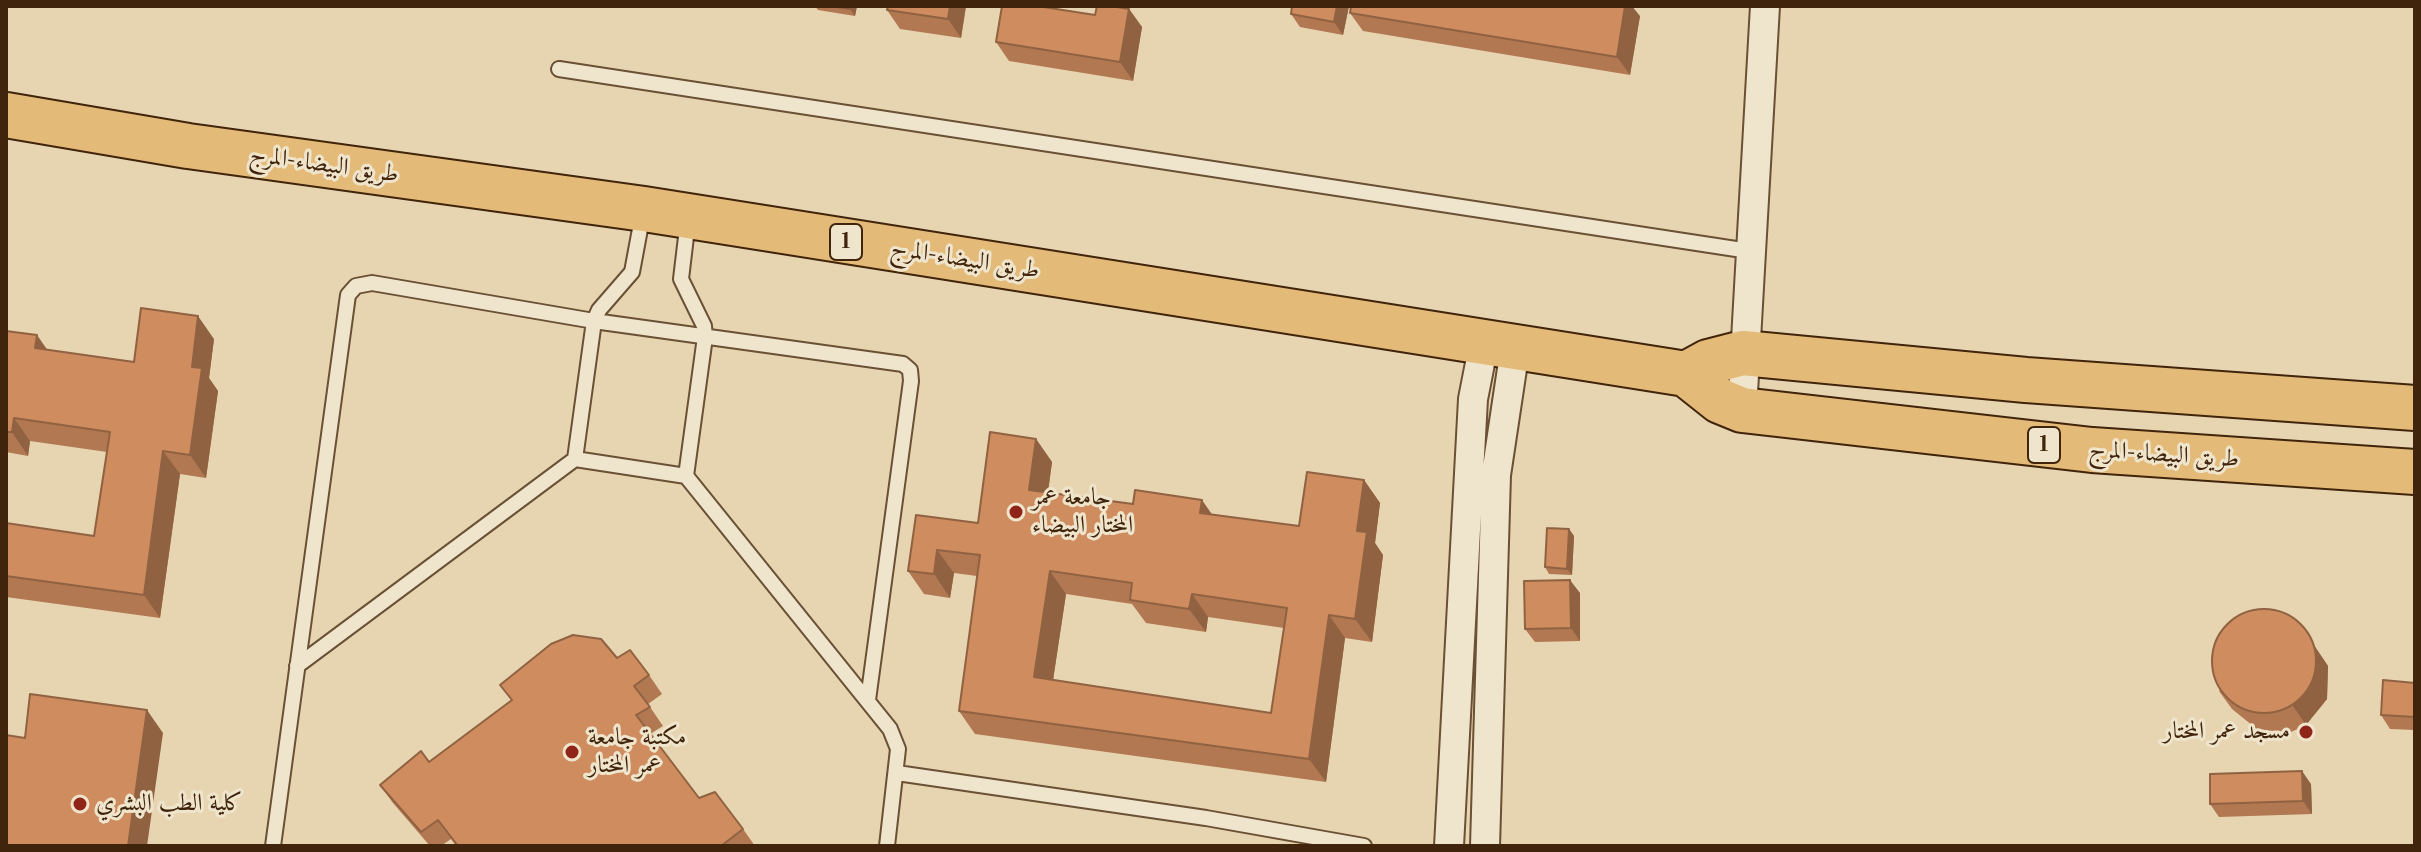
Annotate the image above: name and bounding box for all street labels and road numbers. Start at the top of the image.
street label: طريق البيضاء-المرج [248,140,400,190]
road number: 1 [830,224,862,260]
street label: طريق البيضاء-المرج [888,234,1042,286]
road number: 1 [2028,427,2060,463]
street label: طريق البيضاء-المرج [2088,435,2240,475]

